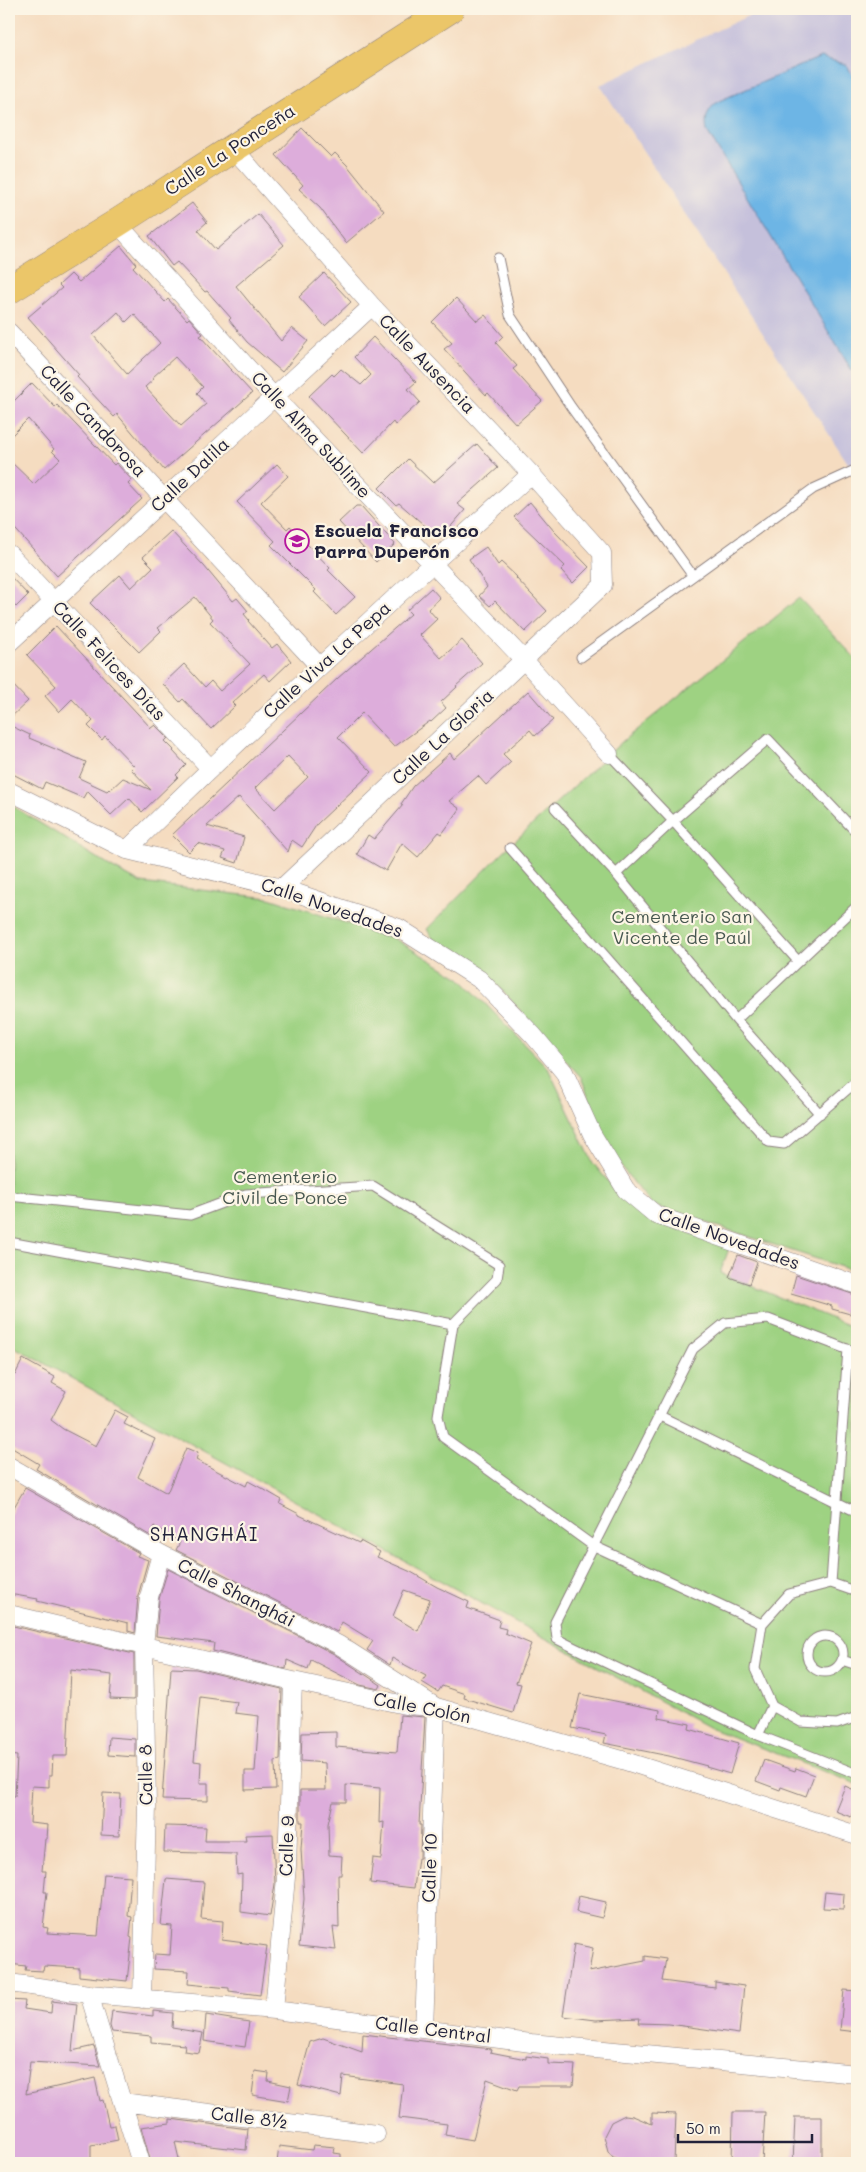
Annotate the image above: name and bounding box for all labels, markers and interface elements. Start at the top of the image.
street label: Calle La Ponceña [160,98,299,200]
street label: Calle Ausencia [374,308,481,418]
street label: Calle Candorosa [35,359,152,482]
street label: Calle Alma Sublime [247,366,377,503]
street label: Calle Dalila [145,432,234,517]
place label: Escuela Francisco Parra Duperón [314,518,479,563]
school or university icon: Escuela Francisco Parra Duperón [284,528,310,554]
street label: Calle Felices Días [48,595,172,725]
street label: Calle Viva La Pepa [257,595,395,723]
street label: Calle La Gloria [386,683,498,790]
street label: Calle Novedades [258,872,406,943]
park label: Cementerio San Vicente de Paúl [612,904,752,949]
park label: Cementerio Civil de Ponce [222,1164,348,1209]
street label: Calle Novedades [655,1201,803,1275]
district label: SHANGHÁI [150,1521,258,1546]
street label: Calle Shanghái [174,1552,299,1632]
street label: Calle Colón [371,1686,473,1728]
street label: Calle 8 [132,1744,158,1806]
street label: Calle 9 [273,1815,299,1877]
street label: Calle 10 [416,1833,442,1903]
street label: Calle Central [374,2010,492,2048]
street label: Calle 8½ [210,2100,289,2134]
scale bar [678,2112,812,2144]
text: 50 m [686,2118,721,2138]

